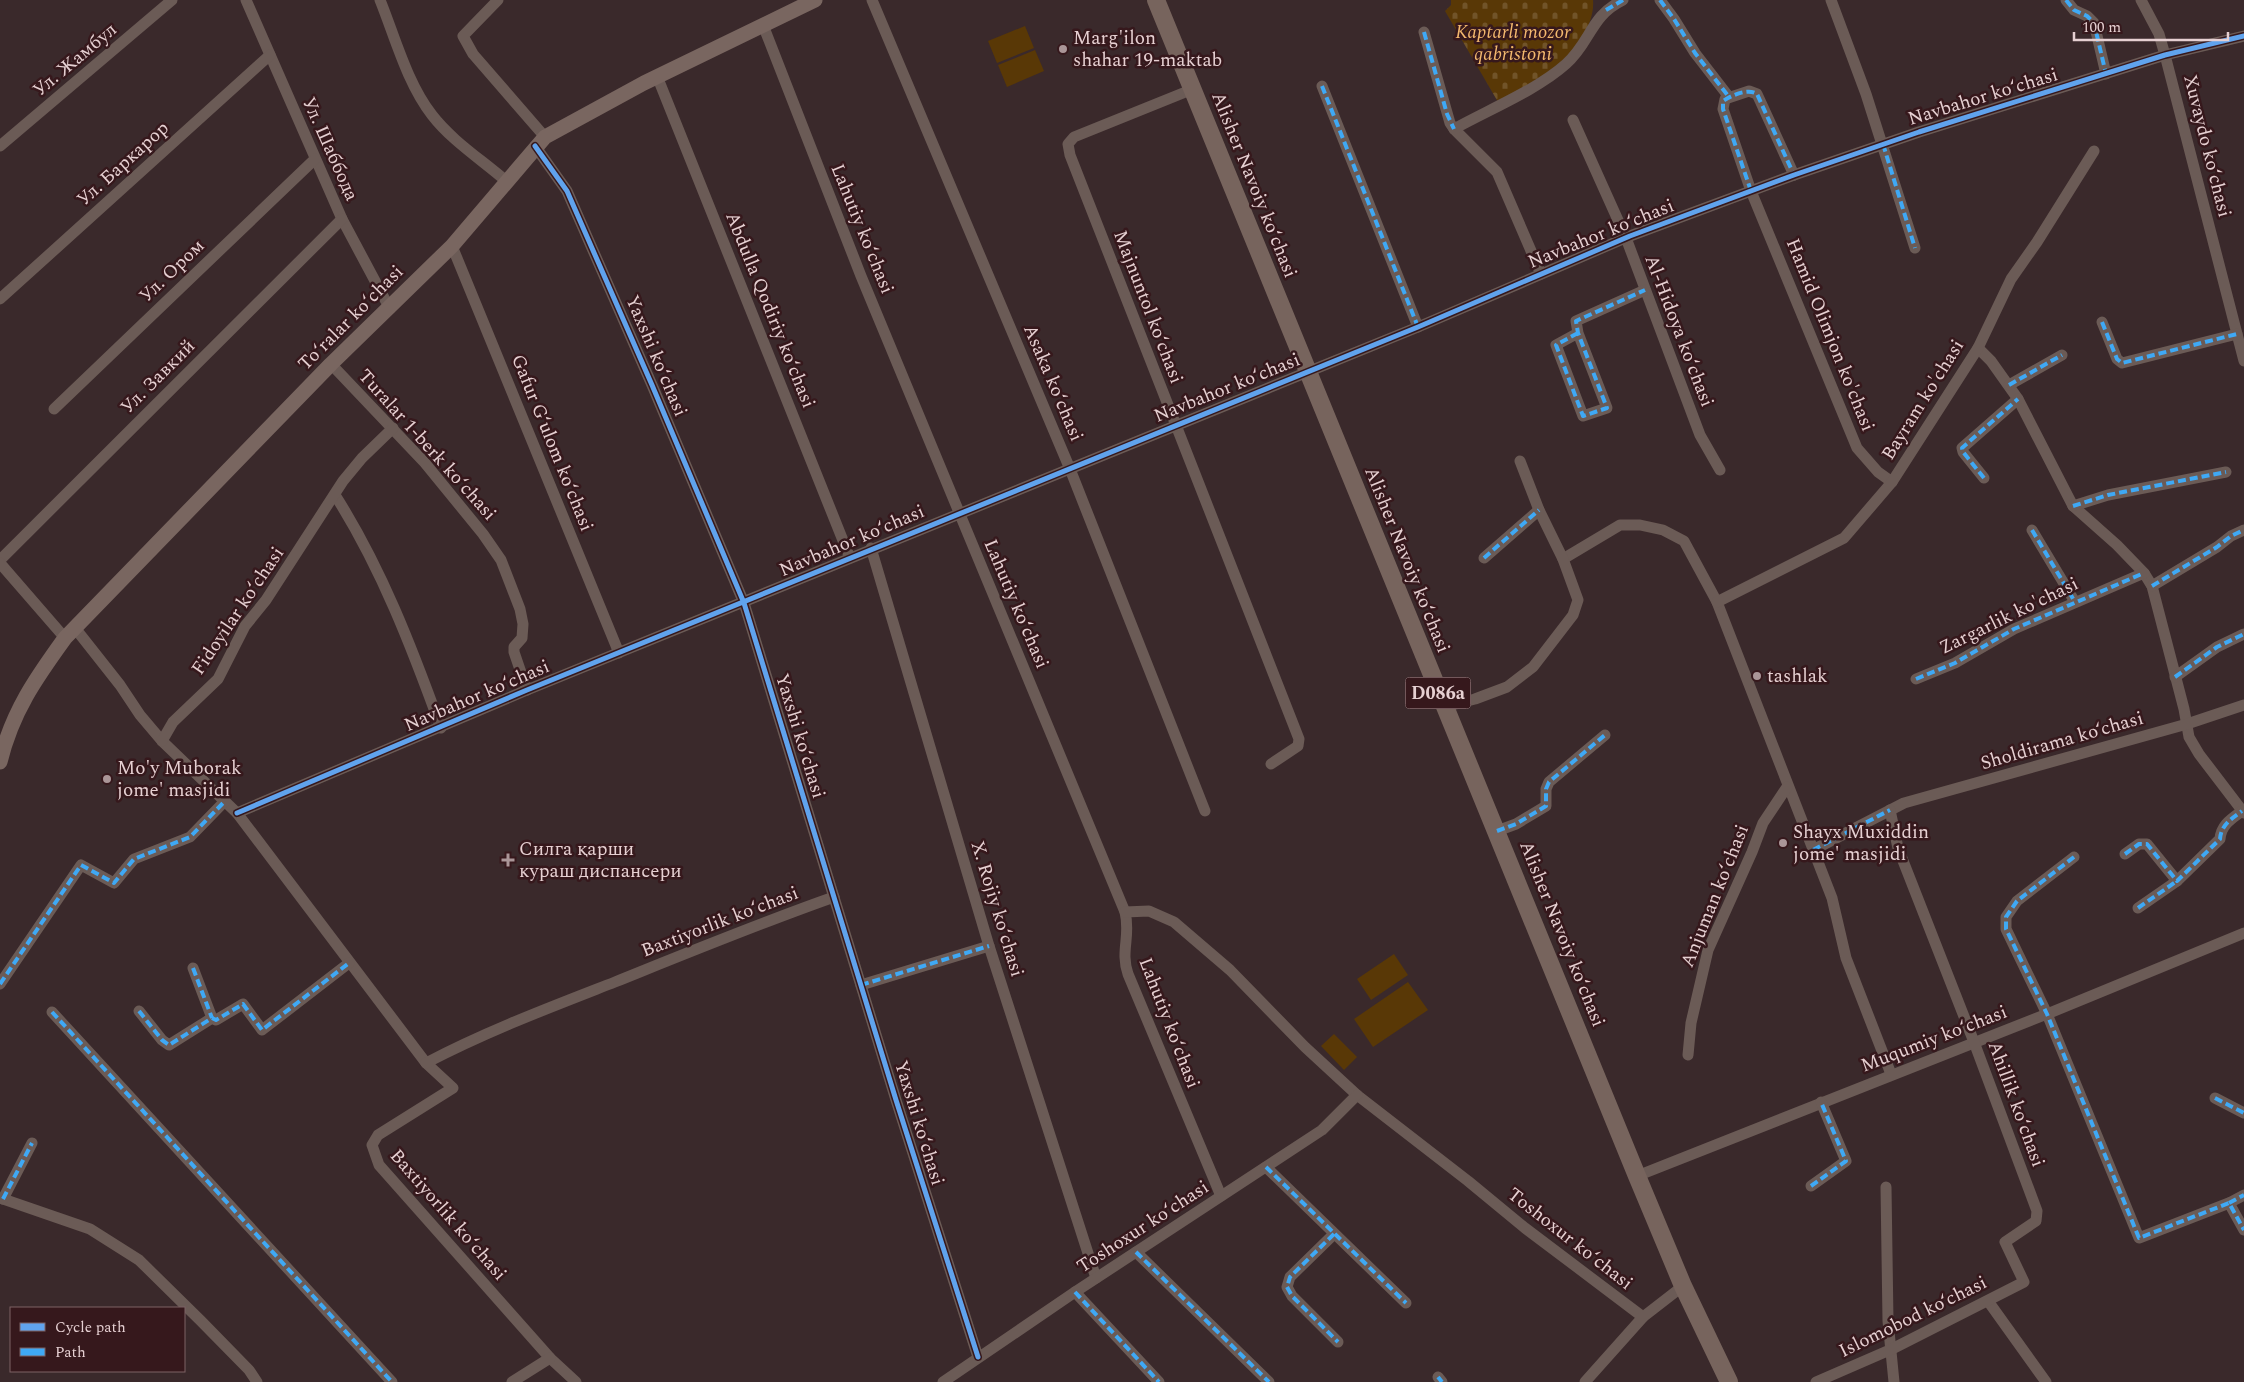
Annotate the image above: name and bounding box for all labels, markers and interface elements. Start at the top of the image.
scale bar [2074,10,2228,42]
street label: Ул. Жамбул [26,16,124,104]
text: 100 m [2082,16,2121,39]
park label: Kaptarli mozor qabristoni [1455,18,1571,69]
place label: Marg'ilon shahar 19-maktab [1073,24,1222,75]
marker: Marg'ilon shahar 19-maktab [1057,43,1069,55]
street label: Navbahor koʻchasi [1904,60,2062,134]
street label: Xuvaydo koʻchasi [2175,72,2239,220]
street label: Alisher Navoiy koʻchasi [1203,88,1305,282]
street label: Ул. Шаббода [294,92,366,206]
street label: Ул. Баркарор [70,114,176,214]
street label: Lahutiy koʻchasi [823,159,901,299]
street label: Navbahor koʻchasi [1523,191,1679,277]
street label: Abdulla Qodiriy koʻchasi [717,207,823,413]
street label: Majnuntol koʻchasi [1105,226,1191,388]
street label: Ул. Ором [133,232,211,310]
street label: Hamid Olimjon ko'chasi [1778,234,1882,436]
street label: Al-Hidoya koʻchasi [1637,251,1721,411]
street label: Toʻralar koʻchasi [291,258,411,378]
street label: Yaxshi koʻchasi [617,291,695,421]
street label: Asaka koʻchasi [1015,320,1091,446]
street label: Ул. Завкий [114,333,202,421]
street label: Bayram ko'chasi [1874,334,1972,466]
street label: Navbahor koʻchasi [1149,345,1305,431]
street label: Gafur Gʻulom koʻchasi [503,350,601,536]
street label: Turalar 1-berk koʻchasi [351,363,503,527]
street label: Alisher Navoiy koʻchasi [1356,463,1458,657]
street label: Navbahor koʻchasi [775,497,929,585]
street label: Lahutiy koʻchasi [976,535,1056,673]
street label: Fidoyilar koʻchasi [184,541,292,681]
street label: Zargarlik ko'chasi [1934,570,2084,662]
street label: Navbahor koʻchasi [400,652,554,740]
place label: tashlak [1767,662,1828,691]
street label: Yaxshi koʻchasi [767,670,833,802]
marker: tashlak [1751,670,1763,682]
road number: D086a [1406,678,1470,708]
street label: Sholdirama ko‘chasi [1977,704,2147,778]
place label: Mo'y Muborak jome' masjidi [117,754,242,805]
marker: Mo'y Muborak jome' masjidi [101,773,113,785]
place label: Shayx Muxiddin jome' masjidi [1793,818,1929,869]
street label: Anjuman koʻchasi [1673,820,1757,972]
place label: Силга қарши кураш диспансери [519,835,682,886]
street label: X. Rojiy koʻchasi [963,837,1031,981]
street label: Alisher Navoiy koʻchasi [1511,837,1613,1031]
marker: Shayx Muxiddin jome' masjidi [1777,837,1789,849]
marker: Силга қарши кураш диспансери [501,853,515,867]
street label: Baxtiyorlik koʻchasi [637,879,803,965]
street label: Lahutiy koʻchasi [1131,953,1207,1093]
street label: Muqumiy koʻchasi [1856,998,2012,1080]
street label: Ahillik koʻchasi [1980,1037,2052,1171]
street label: Yaxshi koʻchasi [886,1057,952,1189]
street label: Baxtiyorlik koʻchasi [382,1143,514,1287]
street label: Toshoxur koʻchasi [1071,1173,1215,1281]
street label: Toshoxur koʻchasi [1501,1181,1639,1297]
street label: Islomobod ko‘chasi [1834,1268,1992,1366]
legend [10,1307,185,1372]
text: Cycle path [55,1316,126,1339]
text: Path [55,1341,86,1364]

